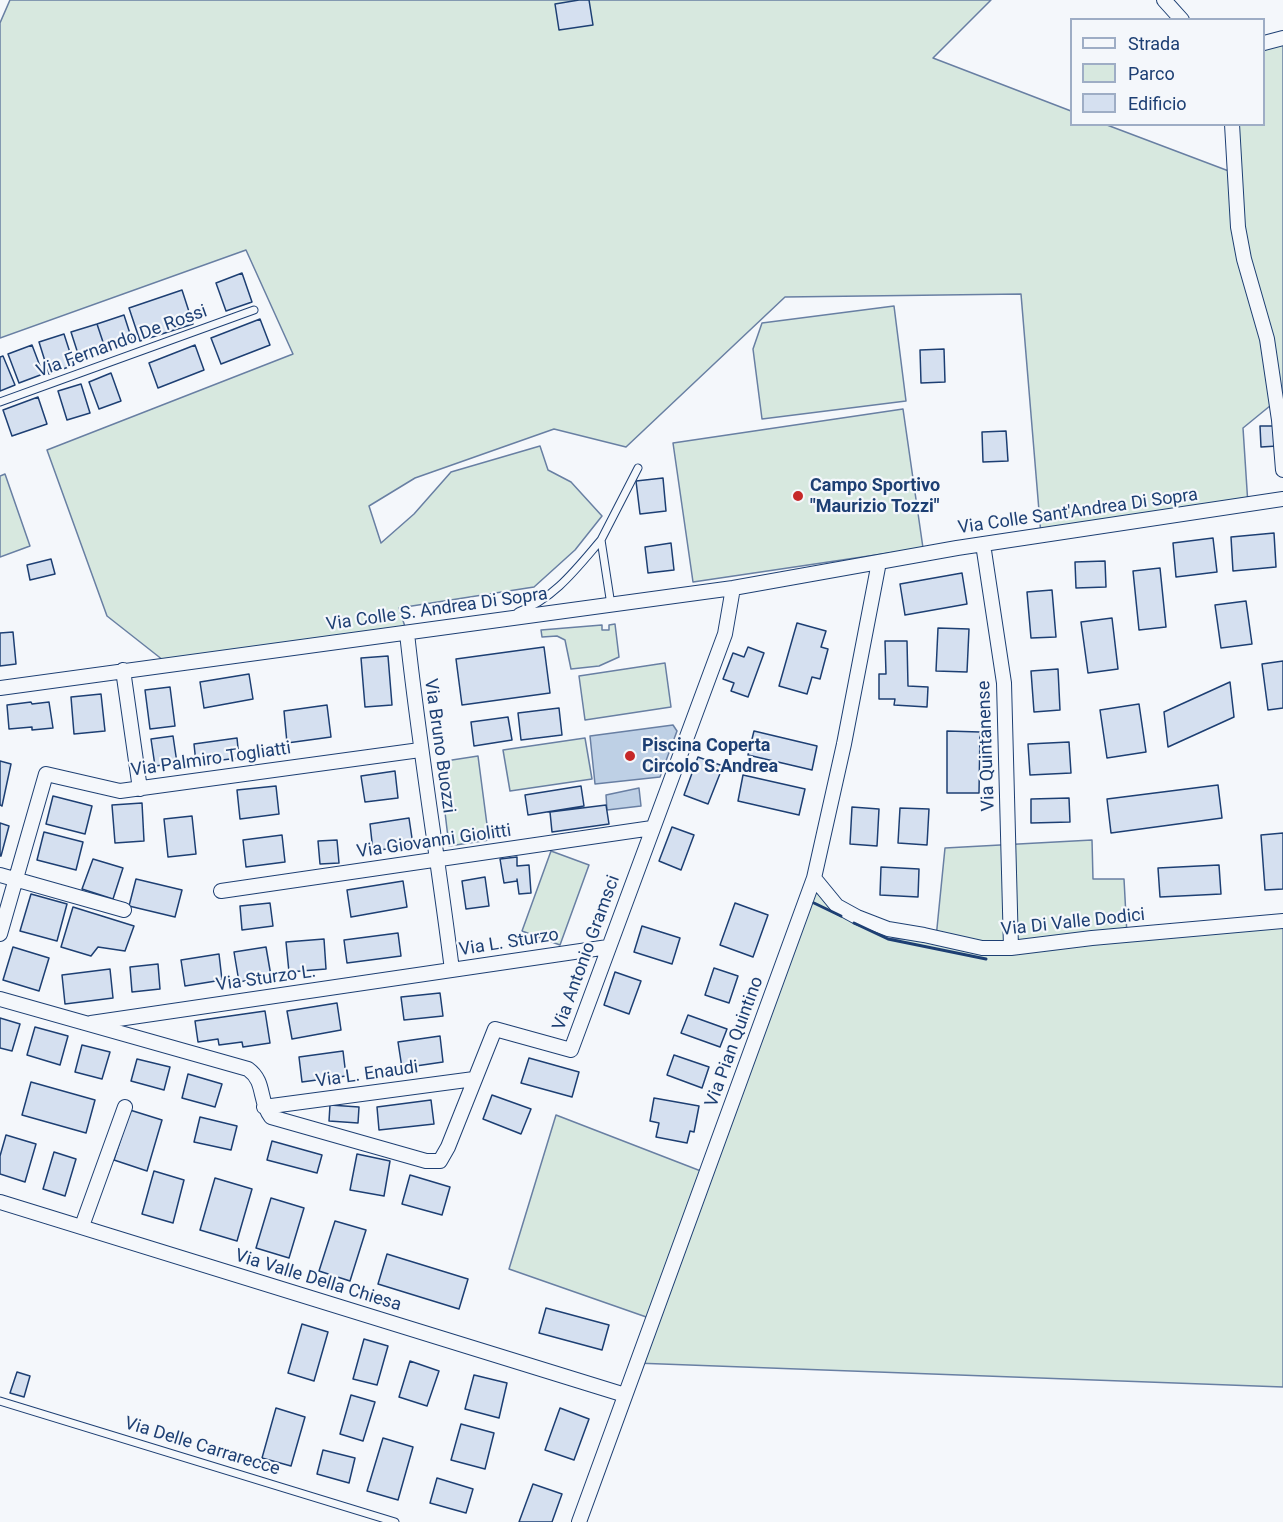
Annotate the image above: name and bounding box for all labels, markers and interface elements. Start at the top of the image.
legend [1070,18,1265,126]
text: Strada [1128,33,1180,54]
text: Parco [1128,63,1175,84]
text: Edificio [1128,93,1187,114]
street label: Via Fernando De Rossi [34,301,210,383]
place label: Campo Sportivo "Maurizio Tozzi" [810,475,940,518]
street label: Via Colle Sant'Andrea Di Sopra [957,484,1199,540]
marker: Campo Sportivo "Maurizio Tozzi" [791,489,805,503]
street label: Via Colle S. Andrea Di Sopra [325,584,549,636]
street label: Via Bruno Buozzi [419,677,459,815]
street label: Via Quintanense [974,680,1000,812]
place label: Piscina Coperta Circolo S.Andrea [642,735,778,777]
street label: Via Palmiro Togliatti [130,738,292,782]
marker: Piscina Coperta Circolo S.Andrea [623,749,637,763]
street label: Via Giovanni Giolitti [355,820,513,864]
street label: Via Antonio Gramsci [549,872,625,1034]
street label: Via Di Valle Dodici [1000,905,1146,941]
street label: Via L. Sturzo [458,924,560,962]
street label: Via Sturzo L. [215,961,317,997]
street label: Via Pian Quintino [701,974,769,1110]
street label: Via L. Enaudi [314,1057,420,1093]
street label: Via Valle Della Chiesa [232,1245,404,1317]
street label: Via Delle Carrarecce [122,1413,282,1481]

